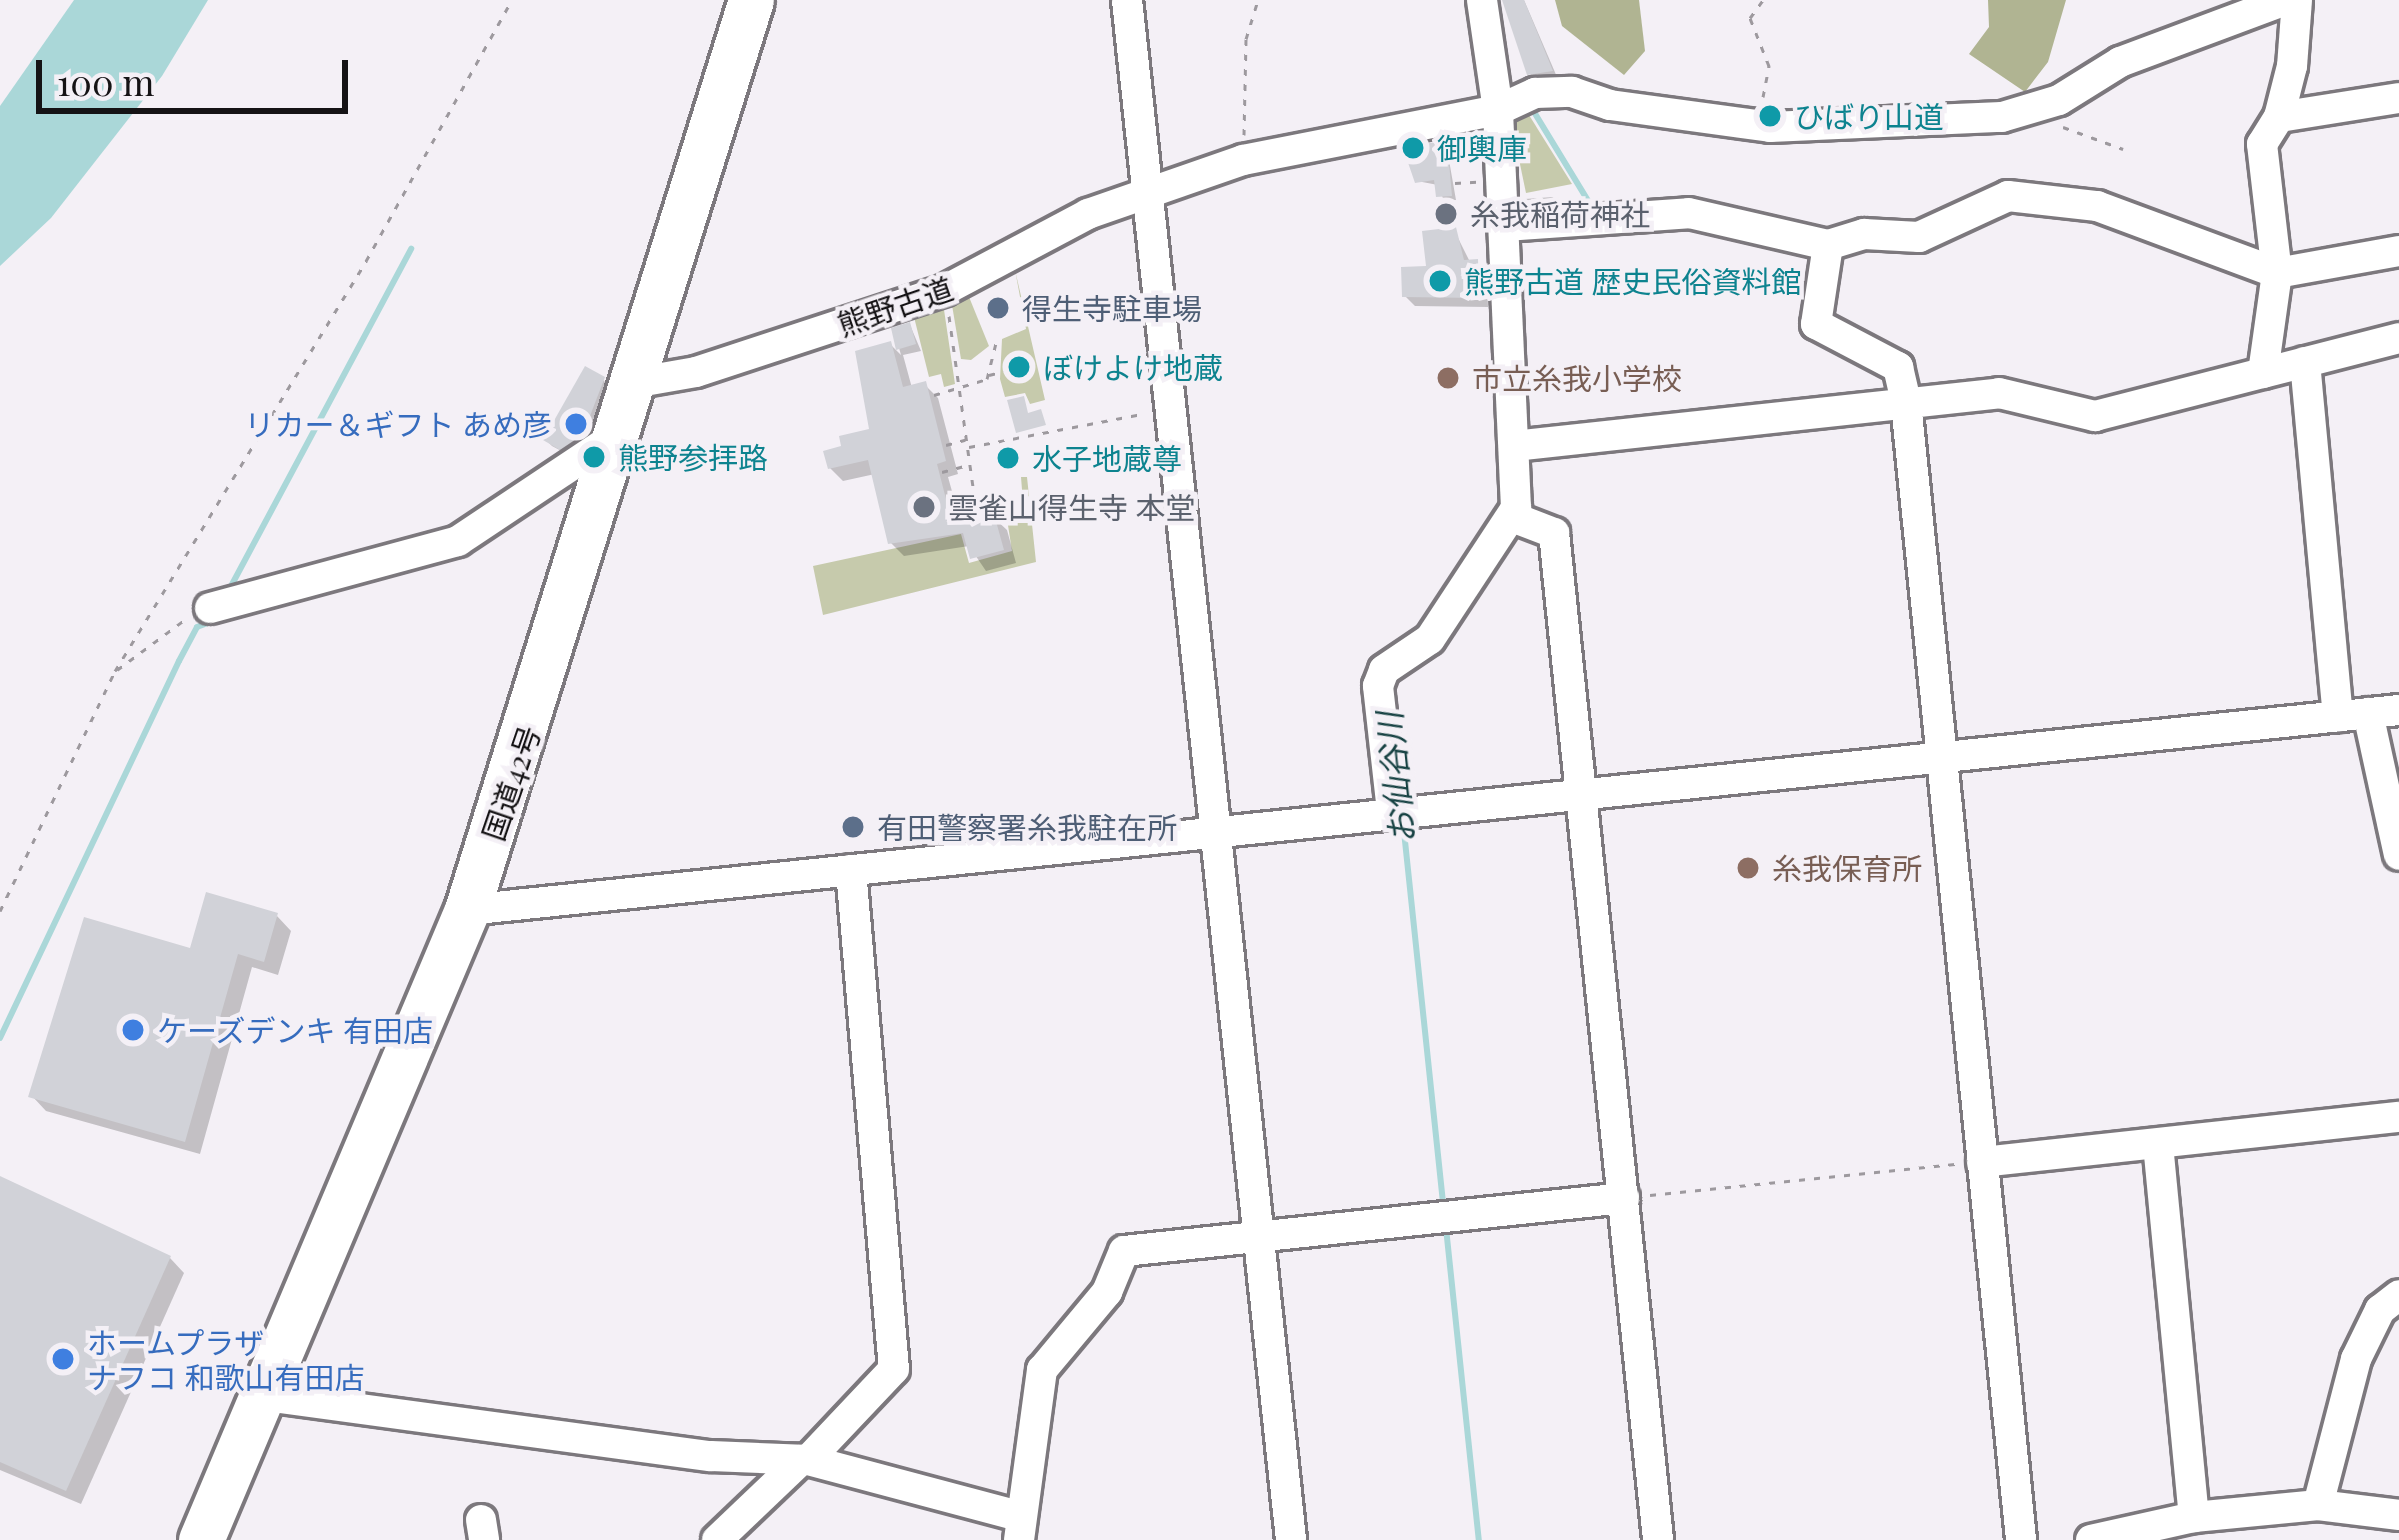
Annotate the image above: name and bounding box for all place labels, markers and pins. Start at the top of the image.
place label: ひばり山道 [1794,98,1944,134]
marker: ひばり山道 [1757,103,1783,129]
place label: 御輿庫 [1437,130,1527,166]
marker: 御輿庫 [1400,135,1426,161]
place label: 糸我稲荷神社 [1470,196,1650,232]
marker: 糸我稲荷神社 [1433,201,1459,227]
place label: 熊野古道 歴史民俗資料館 [1464,263,1801,299]
marker: 熊野古道 歴史民俗資料館 [1427,268,1453,294]
place label: 得生寺駐車場 [1022,290,1202,326]
marker: 得生寺駐車場 [985,295,1011,321]
place label: ぼけよけ地蔵 [1043,349,1223,385]
marker: ぼけよけ地蔵 [1006,354,1032,380]
place label: 市立糸我小学校 [1472,360,1682,396]
marker: 市立糸我小学校 [1435,365,1461,391]
place label: リカー＆ギフト あめ彦 [245,406,552,442]
marker: リカー＆ギフト あめ彦 [563,411,589,437]
place label: 熊野参拝路 [618,439,768,475]
place label: 水子地蔵尊 [1032,440,1182,476]
marker: 熊野参拝路 [581,444,607,470]
marker: 水子地蔵尊 [995,445,1021,471]
place label: 雲雀山得生寺 本堂 [948,489,1195,525]
marker: 雲雀山得生寺 本堂 [911,494,937,520]
place label: 有田警察署糸我駐在所 [877,809,1177,845]
marker: 有田警察署糸我駐在所 [840,814,866,840]
place label: 糸我保育所 [1772,850,1922,886]
marker: 糸我保育所 [1735,855,1761,881]
place label: ケーズデンキ 有田店 [157,1012,434,1048]
marker: ケーズデンキ 有田店 [120,1017,146,1043]
place label: ホームプラザ ナフコ 和歌山有田店 [87,1324,364,1394]
marker: ホームプラザ ナフコ 和歌山有田店 [50,1346,76,1372]

